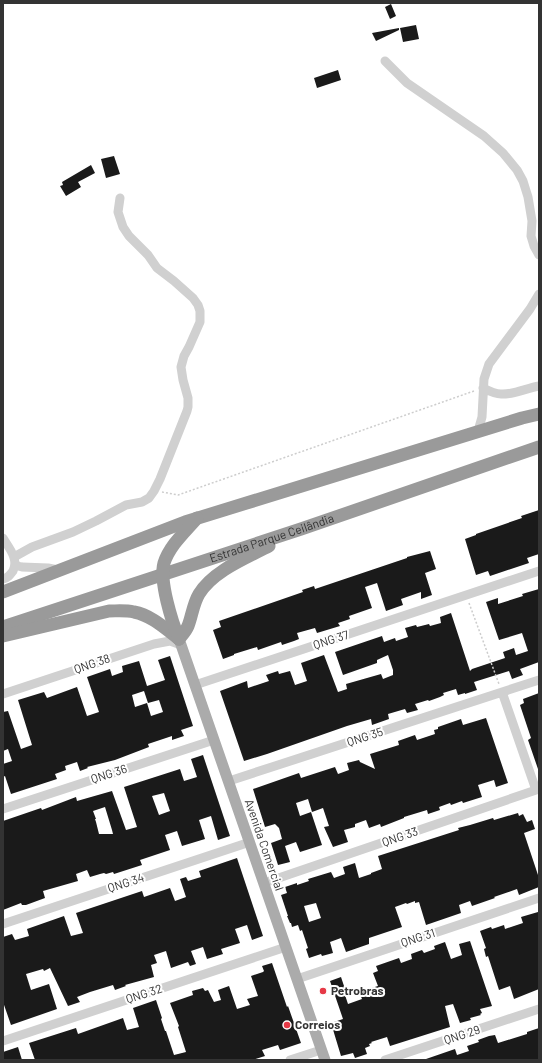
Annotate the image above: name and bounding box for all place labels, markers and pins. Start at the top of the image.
place label: Petrobras [331,983,384,997]
marker: Petrobras [318,986,328,996]
place label: Correios [295,1017,340,1031]
marker: Correios [282,1020,292,1030]

